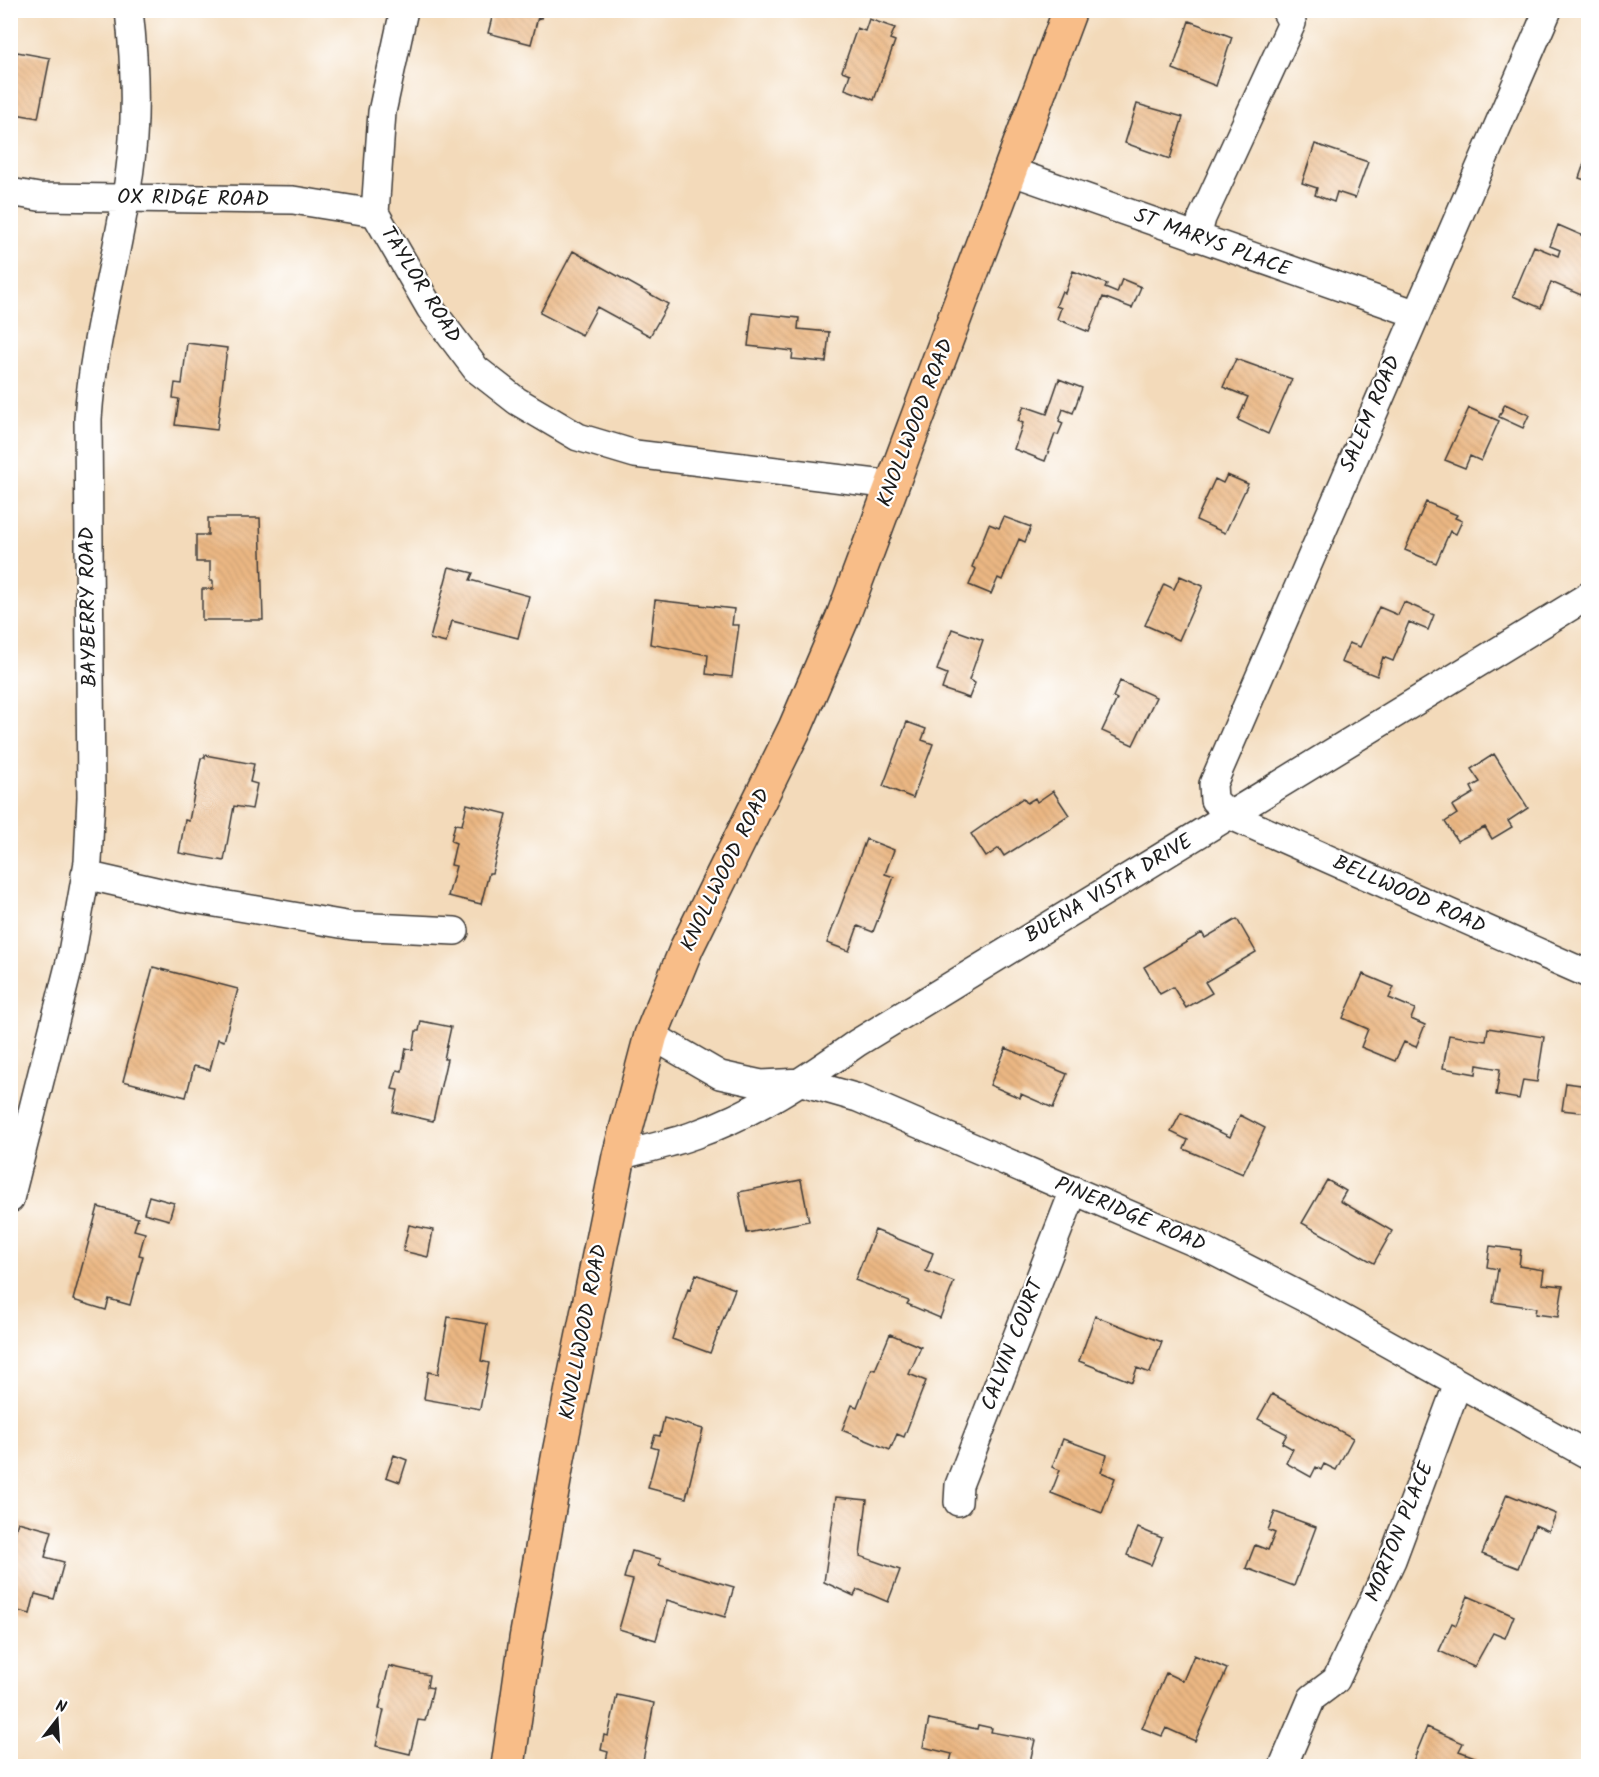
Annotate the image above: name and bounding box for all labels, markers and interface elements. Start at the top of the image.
street label: OX RIDGE ROAD [117,181,269,217]
street label: ST MARYS PLACE [1129,199,1296,287]
street label: TAYLOR ROAD [371,220,469,350]
street label: KNOLLWOOD ROAD [869,334,963,512]
street label: SALEM ROAD [1332,350,1410,478]
street label: BAYBERRY ROAD [71,527,107,687]
street label: KNOLLWOOD ROAD [672,783,780,957]
street label: BUENA VISTA DRIVE [1019,825,1200,952]
street label: BELLWOOD ROAD [1327,847,1491,943]
street label: PINERIDGE ROAD [1049,1168,1211,1262]
street label: KNOLLWOOD ROAD [551,1241,617,1423]
street label: CALVIN COURT [973,1273,1054,1416]
street label: MORTON PLACE [1357,1456,1443,1607]
north arrow [27,1690,87,1750]
text: N [52,1694,69,1721]

